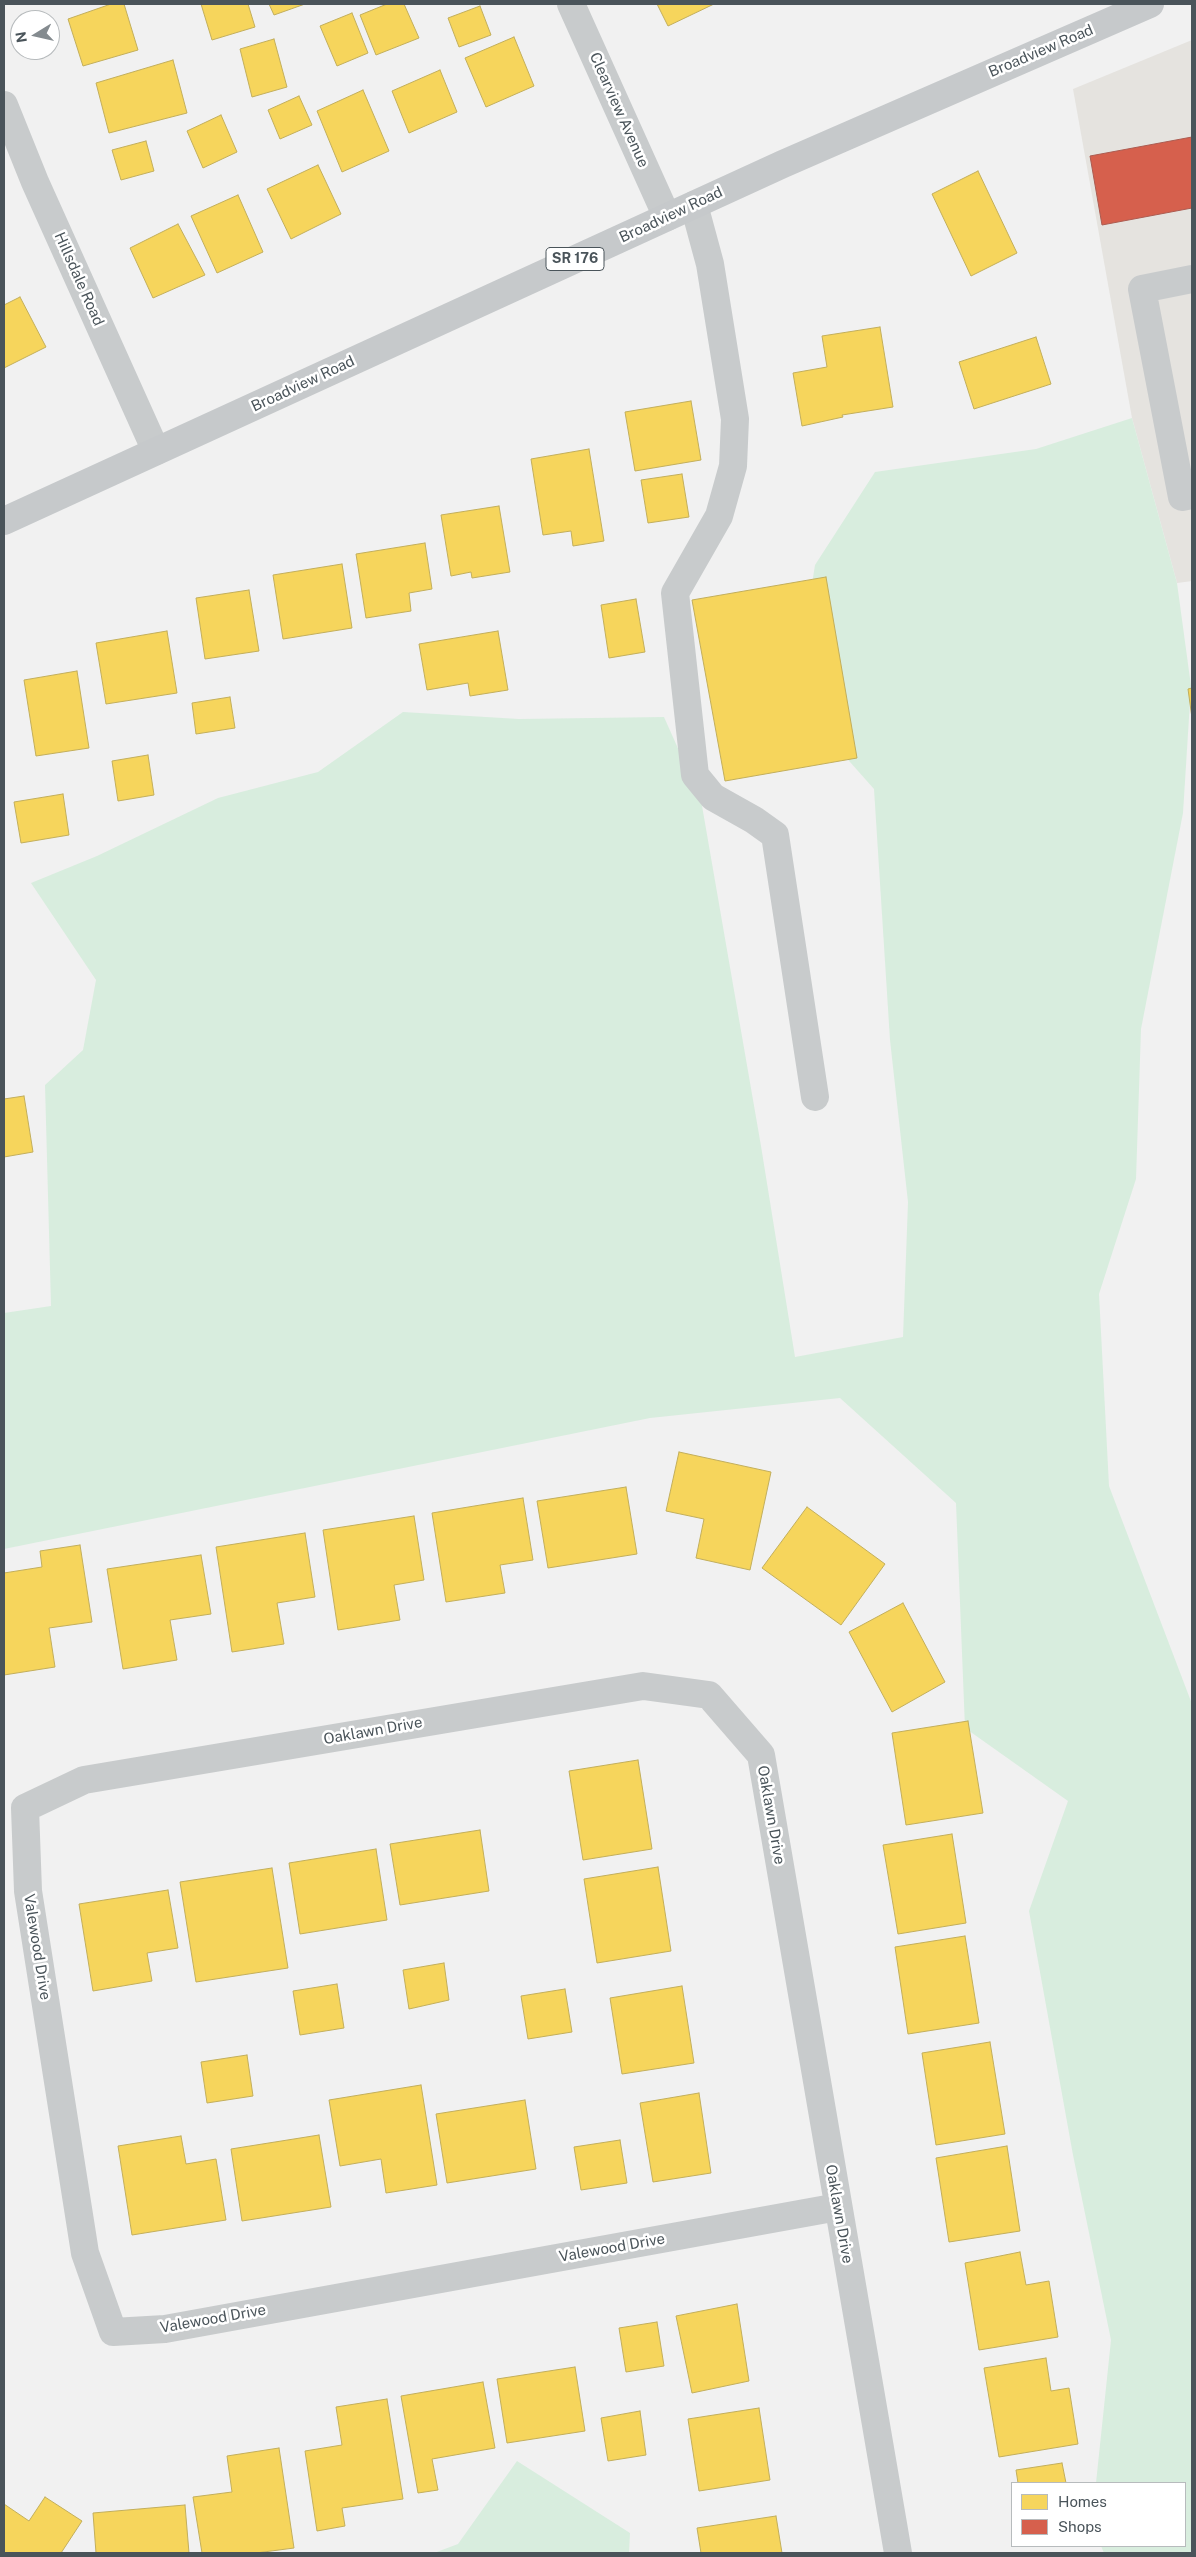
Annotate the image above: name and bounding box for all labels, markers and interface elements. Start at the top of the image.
north arrow [10,10,60,60]
street label: Broadview Road [986,21,1096,81]
text: N [12,31,30,44]
street label: Clearview Avenue [586,50,652,170]
street label: Broadview Road [616,183,726,247]
street label: Hillsdale Road [50,229,108,329]
road number: SR 176 [546,248,604,270]
street label: Broadview Road [248,352,358,416]
street label: Oaklawn Drive [322,1713,424,1749]
street label: Oaklawn Drive [753,1764,789,1866]
street label: Valewood Drive [20,1893,54,2001]
street label: Oaklawn Drive [821,2163,857,2265]
street label: Valewood Drive [558,2230,666,2266]
street label: Valewood Drive [159,2301,267,2337]
legend [1011,2482,1186,2547]
text: Homes [1058,2493,1107,2510]
text: Shops [1058,2518,1102,2535]

